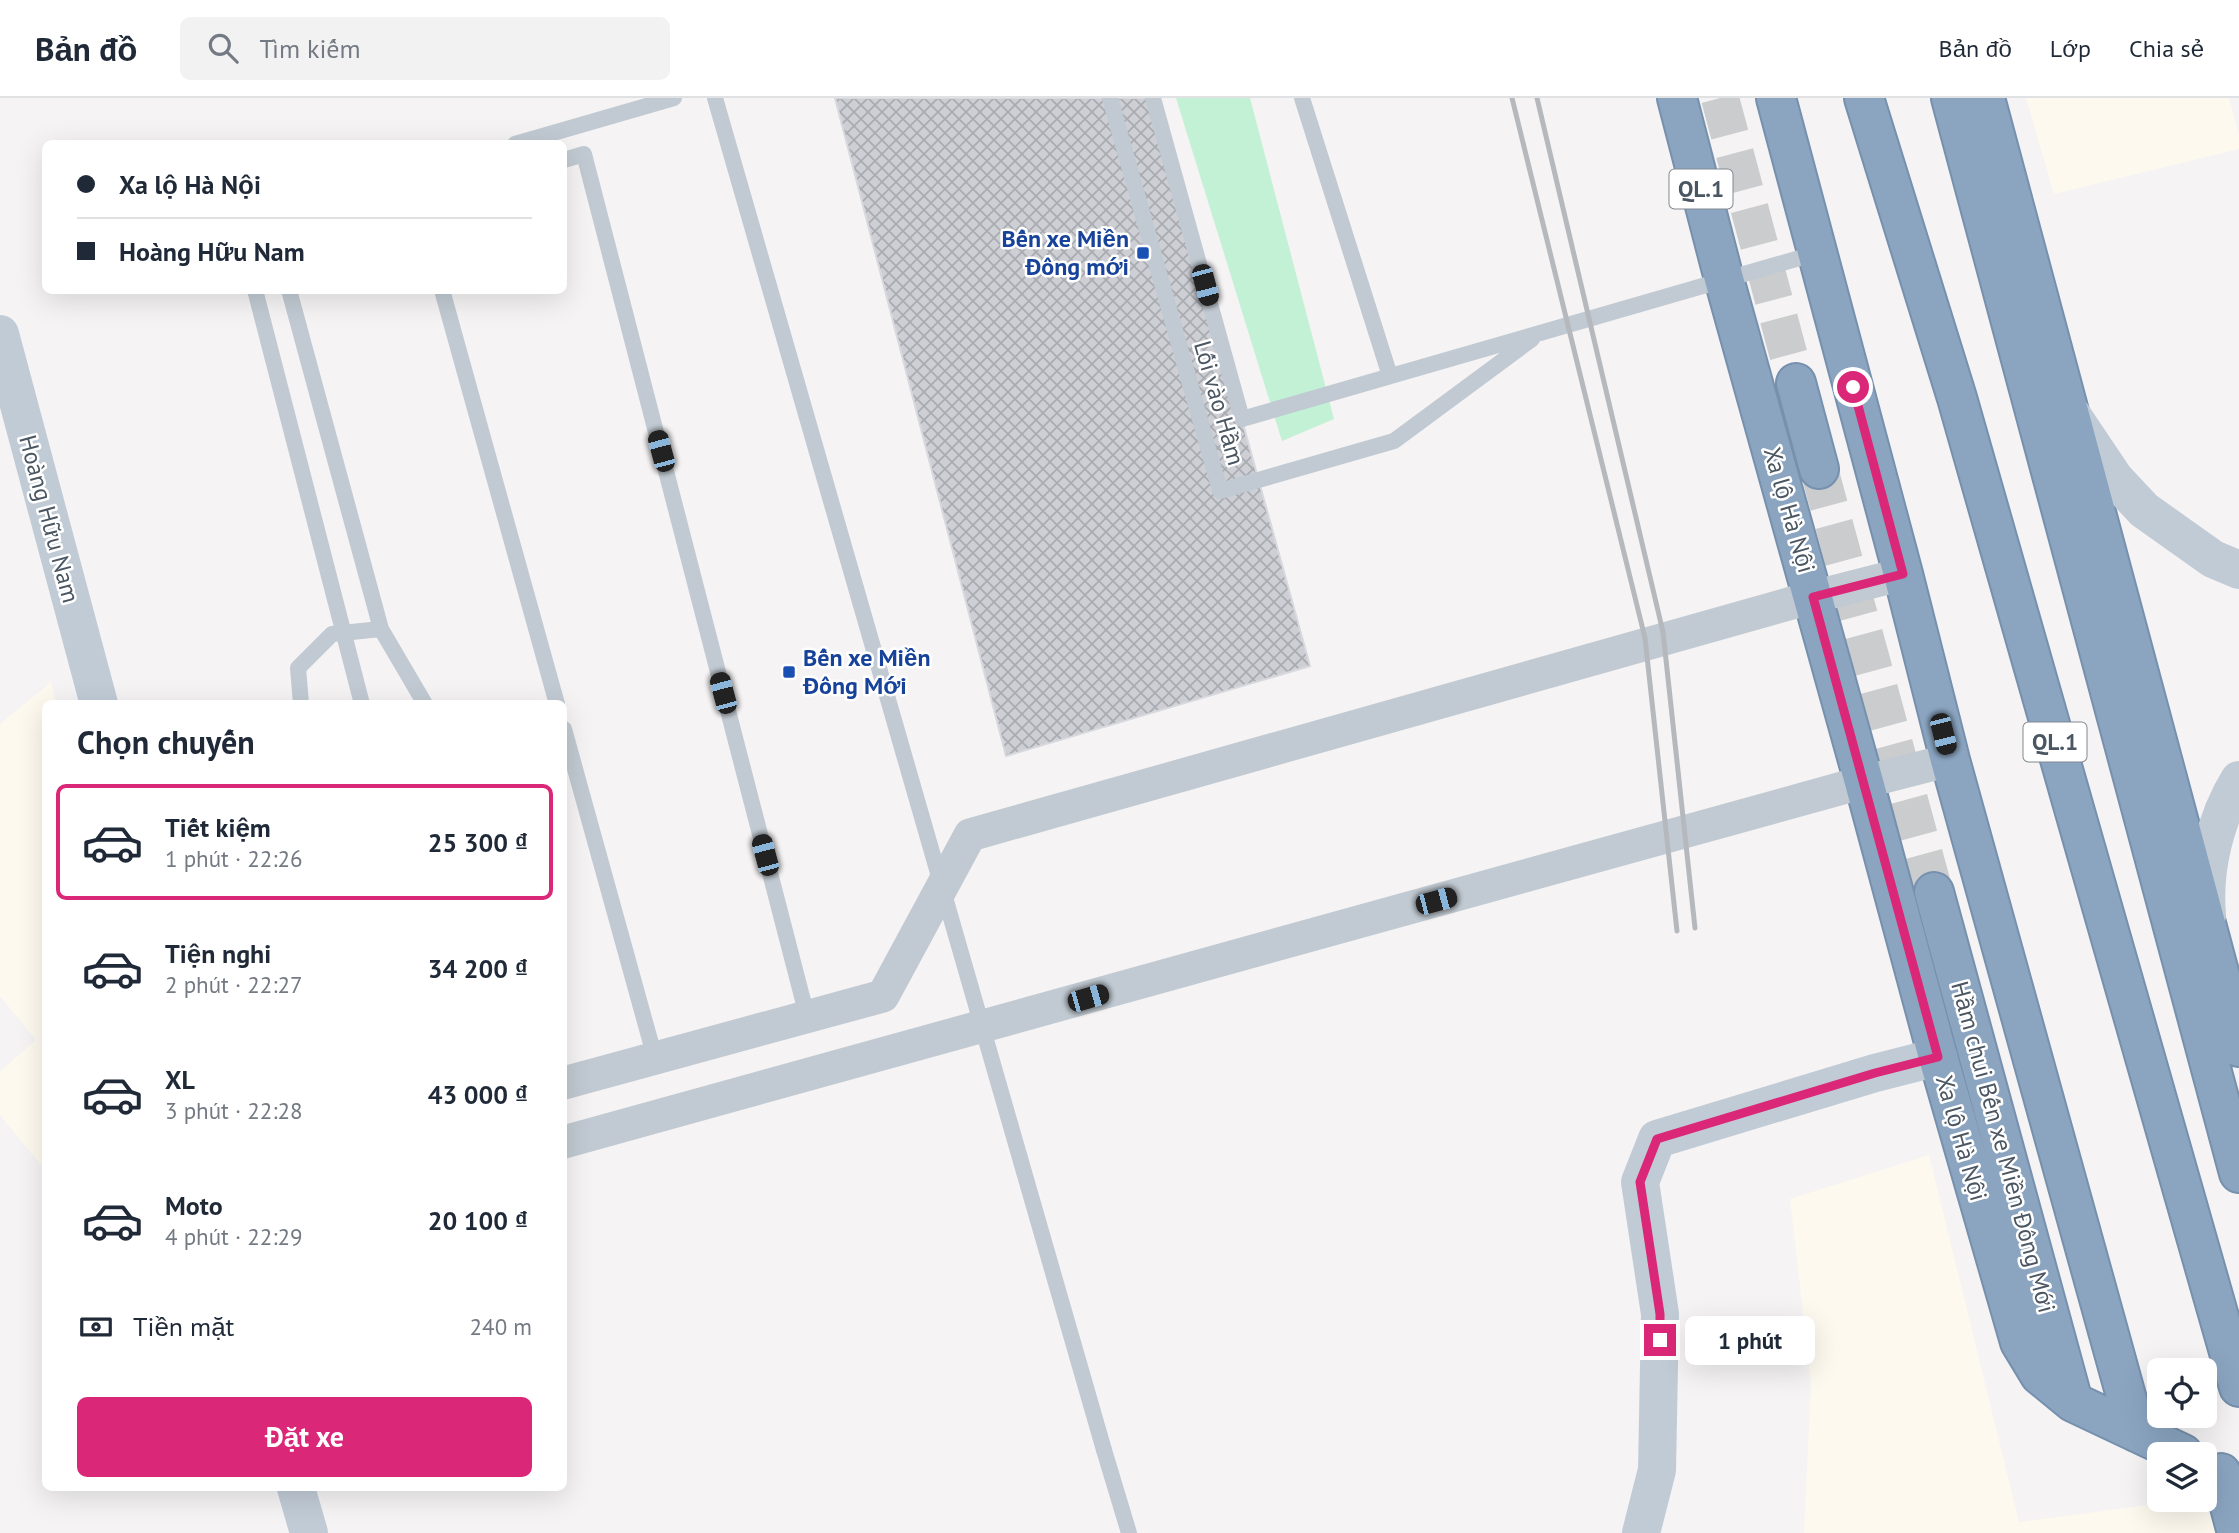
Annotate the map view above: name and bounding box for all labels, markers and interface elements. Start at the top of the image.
search box [180,17,670,80]
text: Bản đồ [35,27,138,70]
icon: search [204,29,242,67]
text: Tìm kiếm [260,32,361,65]
text: Bản đồ [1939,33,2012,64]
text: Lớp [2050,33,2091,64]
text: Chia sẻ [2129,33,2204,64]
text: Xa lộ Hà Nội [119,168,261,201]
road number: QL.1 [1670,170,1732,208]
place label: Bến xe Miền Đông mới [1002,223,1129,282]
text: Hoàng Hữu Nam [119,235,305,268]
marker: Bến xe Miền Đông mới [1135,245,1151,261]
car [1190,262,1221,308]
street label: Lối vào Hầm [1187,337,1252,469]
route start [1837,371,1869,403]
car [646,428,677,474]
street label: Hoàng Hữu Nam [12,432,87,606]
street label: Xa lộ Hà Nội [1757,443,1822,576]
place label: Bến xe Miền Đông Mới [802,642,931,701]
marker: Bến xe Miền Đông Mới [781,664,797,680]
car [708,670,739,716]
car [1928,711,1959,757]
text: Chọn chuyến [77,721,255,763]
road number: QL.1 [2024,722,2086,762]
icon: car [81,811,144,874]
text: Tiết kiệm [165,811,271,844]
text: 25 300 ₫ [428,826,528,859]
car [750,832,781,878]
text: 1 phút · 22:26 [165,844,303,873]
car [1413,885,1460,917]
icon: car [81,937,144,1000]
text: Tiện nghi [165,937,271,970]
text: 34 200 ₫ [428,952,528,985]
text: 2 phút · 22:27 [165,970,303,999]
street label: Hầm chui Bến xe Miền Đông Mới [1944,978,2063,1316]
car [1065,982,1112,1014]
icon: car [81,1063,144,1126]
text: XL [165,1063,195,1096]
street label: Xa lộ Hà Nội [1929,1071,1994,1204]
text: 43 000 ₫ [428,1078,528,1111]
text: 3 phút · 22:28 [165,1096,303,1125]
icon: car [81,1189,144,1252]
text: Moto [165,1189,223,1222]
text: 20 100 ₫ [428,1204,528,1237]
text: 4 phút · 22:29 [165,1222,303,1251]
icon: cash [77,1308,115,1346]
text: Tiền mặt [133,1310,234,1343]
text: 240 m [470,1312,532,1341]
callout: 1 phút [1684,1316,1814,1364]
route end [1644,1324,1676,1356]
text: 1 phút [1718,1326,1782,1355]
map controls [2147,1358,2217,1512]
button: locate [2147,1358,2217,1428]
button: Đặt xe [77,1397,532,1477]
button: layers [2147,1442,2217,1512]

